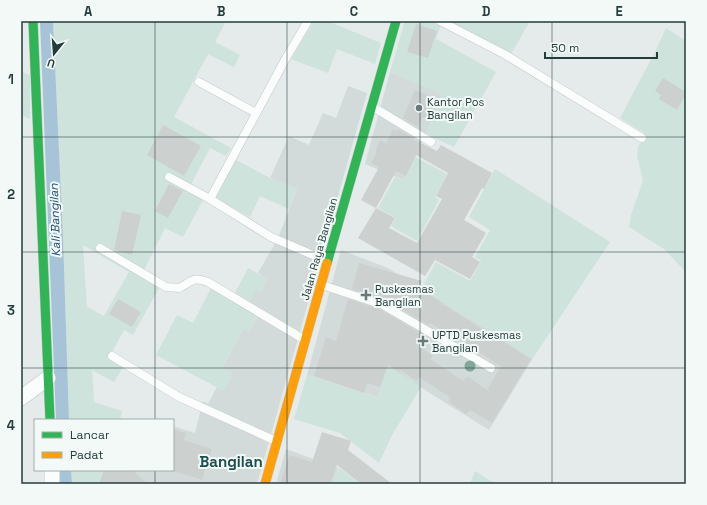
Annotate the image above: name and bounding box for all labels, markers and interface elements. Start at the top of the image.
text: A [84,3,93,20]
text: B [217,3,226,20]
text: C [350,3,358,20]
text: D [482,3,491,20]
text: E [615,3,623,20]
north arrow [34,34,74,74]
scale bar [545,34,657,60]
text: 50 m [551,40,579,56]
text: U [45,56,57,71]
text: 1 [8,71,14,88]
place label: Kantor Pos Bangilan [427,95,484,122]
marker: Kantor Pos Bangilan [414,103,424,113]
water label: Kali Bangilan [46,182,64,257]
text: 2 [7,186,15,203]
street label: Jalan Raya Bangilan [298,196,340,302]
place label: Puskesmas Bangilan [375,282,434,309]
marker: Puskesmas Bangilan [360,289,372,301]
text: 3 [7,302,15,319]
place label: UPTD Puskesmas Bangilan [432,328,521,355]
marker: UPTD Puskesmas Bangilan [417,335,429,347]
text: 4 [7,417,15,434]
legend [34,419,174,471]
text: Lancar [70,427,110,443]
text: Padat [70,447,104,463]
district label: Bangilan [199,452,263,471]

